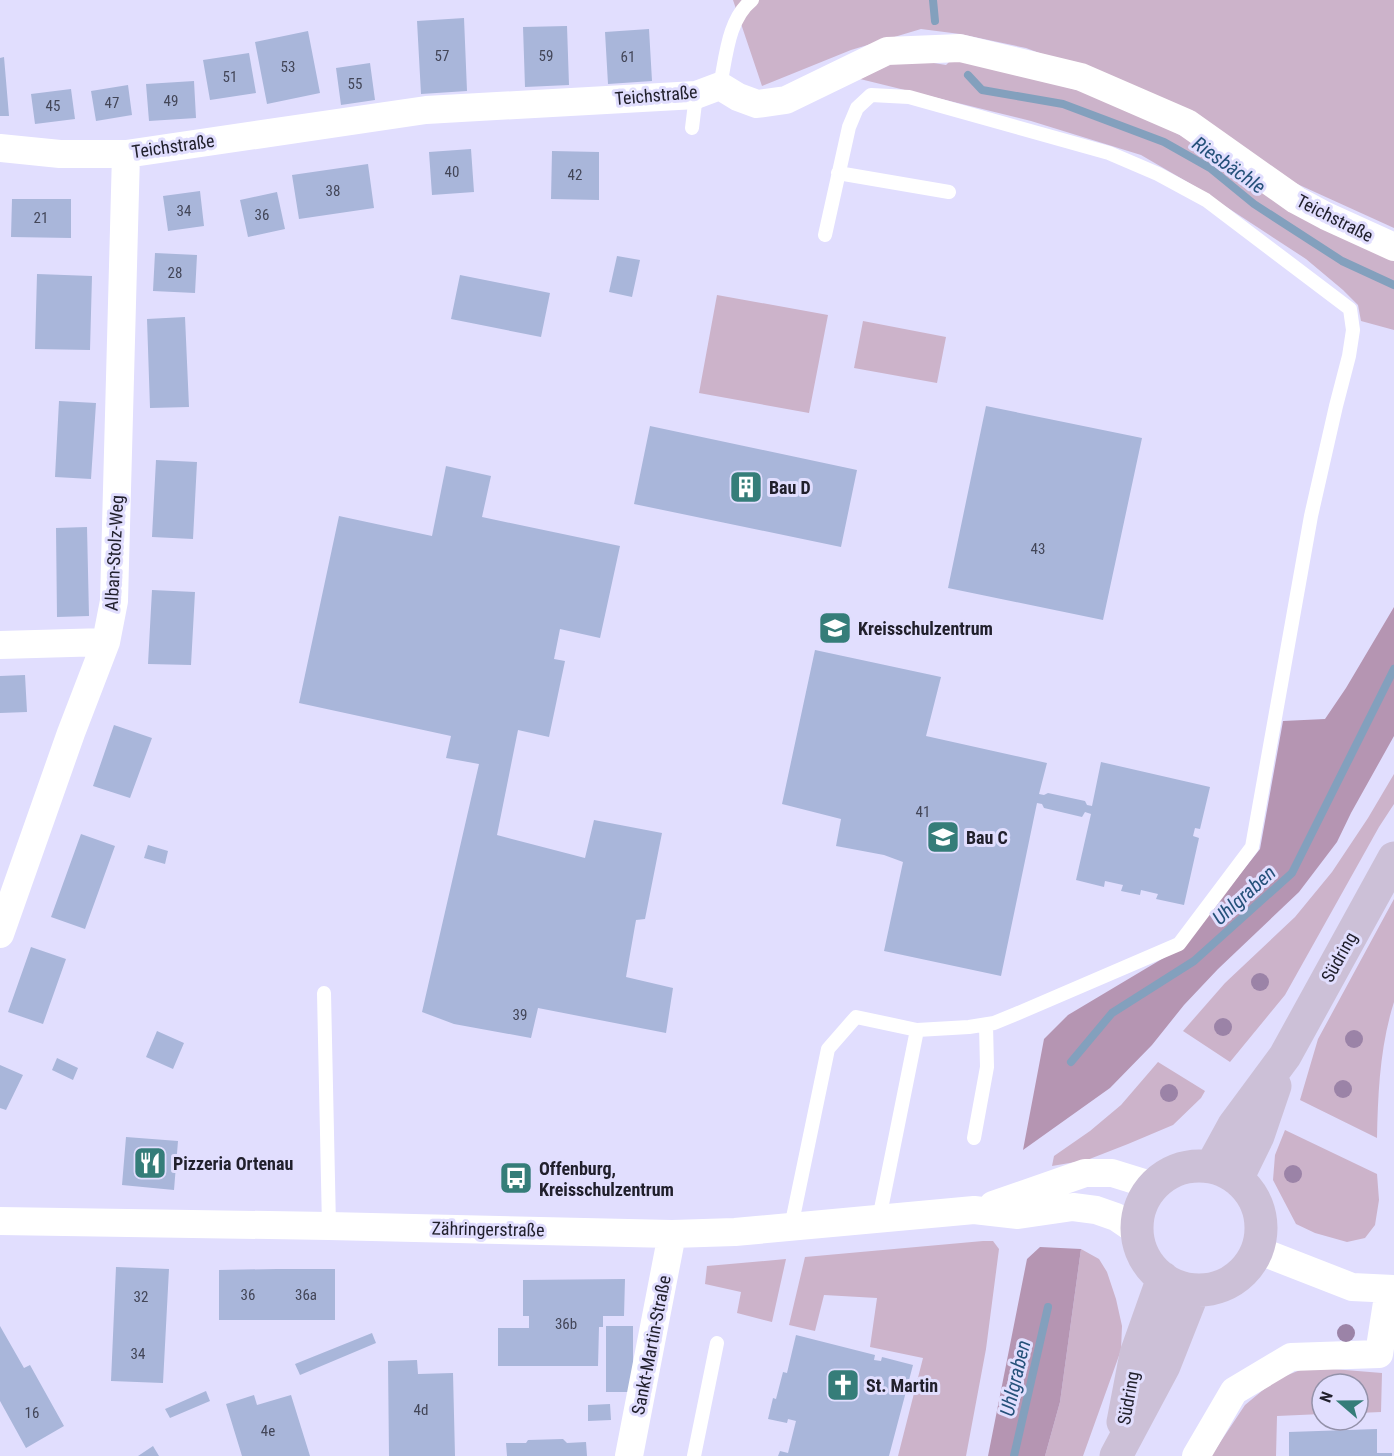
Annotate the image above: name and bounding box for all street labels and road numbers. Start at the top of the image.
street label: Teichstraße [614,81,698,109]
street label: Teichstraße [130,130,216,162]
street label: Teichstraße [1293,190,1377,246]
street label: Alban-Stolz-Weg [100,495,128,611]
street label: Südring [1317,928,1361,986]
street label: Zähringerstraße [431,1218,545,1240]
street label: Sankt-Martin-Straße [627,1273,675,1417]
street label: Südring [1113,1369,1143,1427]

